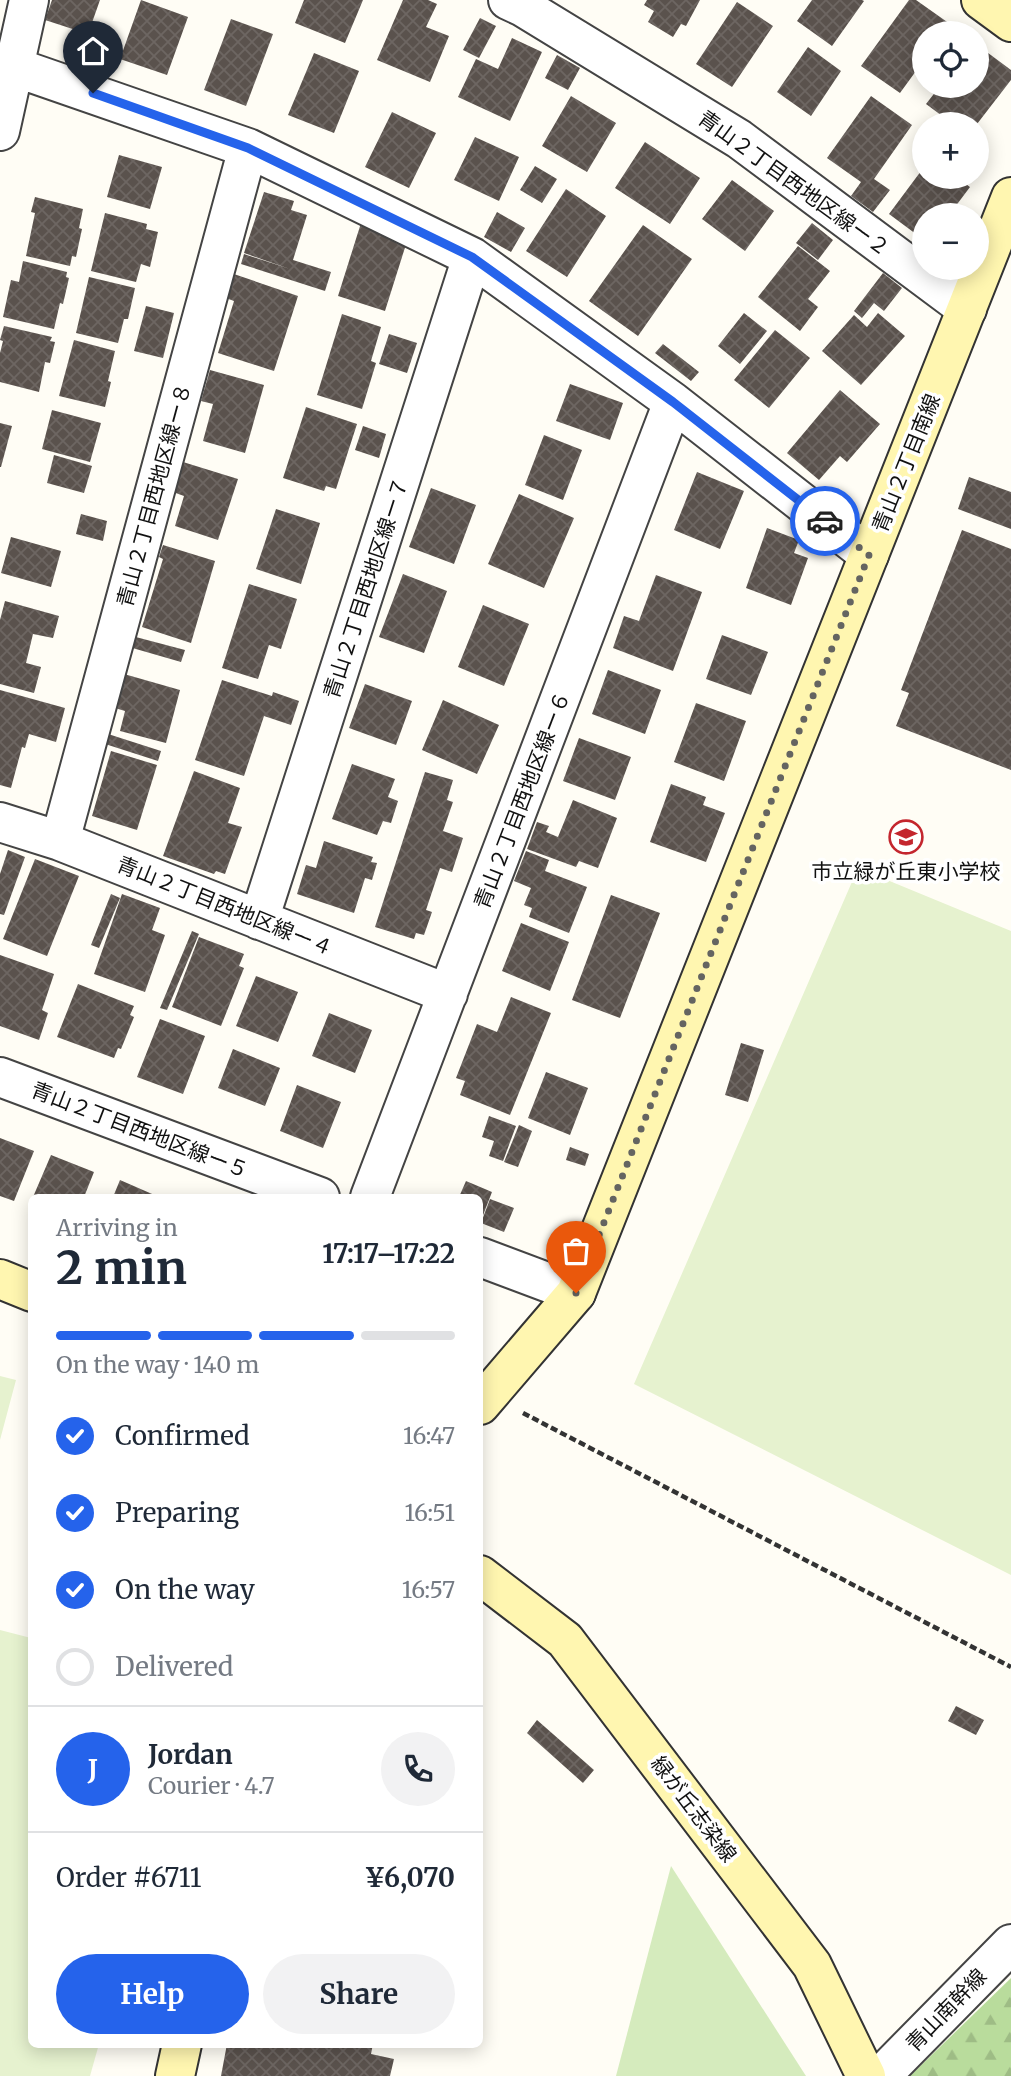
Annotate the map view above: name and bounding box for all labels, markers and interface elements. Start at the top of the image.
pin [63,21,123,93]
map controls [912,21,989,280]
button: locate [912,21,989,98]
icon: home [74,32,112,70]
street label: 青山２丁目西地区線ー２ [693,104,895,262]
button: + [912,112,989,189]
button: − [912,203,989,280]
street label: 青山２丁目西地区線ー８ [111,380,197,610]
street label: 青山２丁目南線 [866,390,946,536]
street label: 青山２丁目西地区線ー７ [317,474,415,702]
courier [790,486,860,556]
icon: car [806,502,844,540]
street label: 青山２丁目西地区線ー６ [468,687,576,913]
school or university icon: 市立緑が丘東小学校 [887,818,925,856]
street label: 青山２丁目西地区線ー４ [113,850,337,962]
place label: 市立緑が丘東小学校 [812,858,1001,885]
street label: 青山２丁目西地区線ー５ [27,1076,253,1184]
text: Arriving in [56,1213,178,1242]
pin [546,1221,606,1293]
icon: bag [557,1232,595,1270]
text: 17:17–17:22 [322,1237,455,1270]
text: 2 min [56,1239,187,1297]
text: On the way · 140 m [56,1350,259,1379]
icon: check [56,1417,94,1455]
text: Confirmed [115,1419,250,1452]
text: 16:47 [403,1421,455,1450]
icon: check [56,1494,94,1532]
text: Preparing [115,1496,239,1529]
text: 16:51 [405,1498,455,1527]
icon: check [56,1571,94,1609]
text: On the way [115,1573,255,1606]
text: 16:57 [402,1575,455,1604]
text: Delivered [115,1650,234,1683]
button: phone [381,1732,455,1806]
text: Jordan [148,1738,233,1771]
street label: 緑が丘志染線 [645,1751,743,1867]
text: J [88,1753,98,1786]
text: Courier · 4.7 [148,1771,275,1800]
text: Order #6711 [56,1861,201,1894]
text: ¥6,070 [364,1861,455,1894]
button: Help [56,1954,249,2034]
button: Share [263,1954,455,2034]
street label: 青山南幹線 [900,1963,992,2057]

